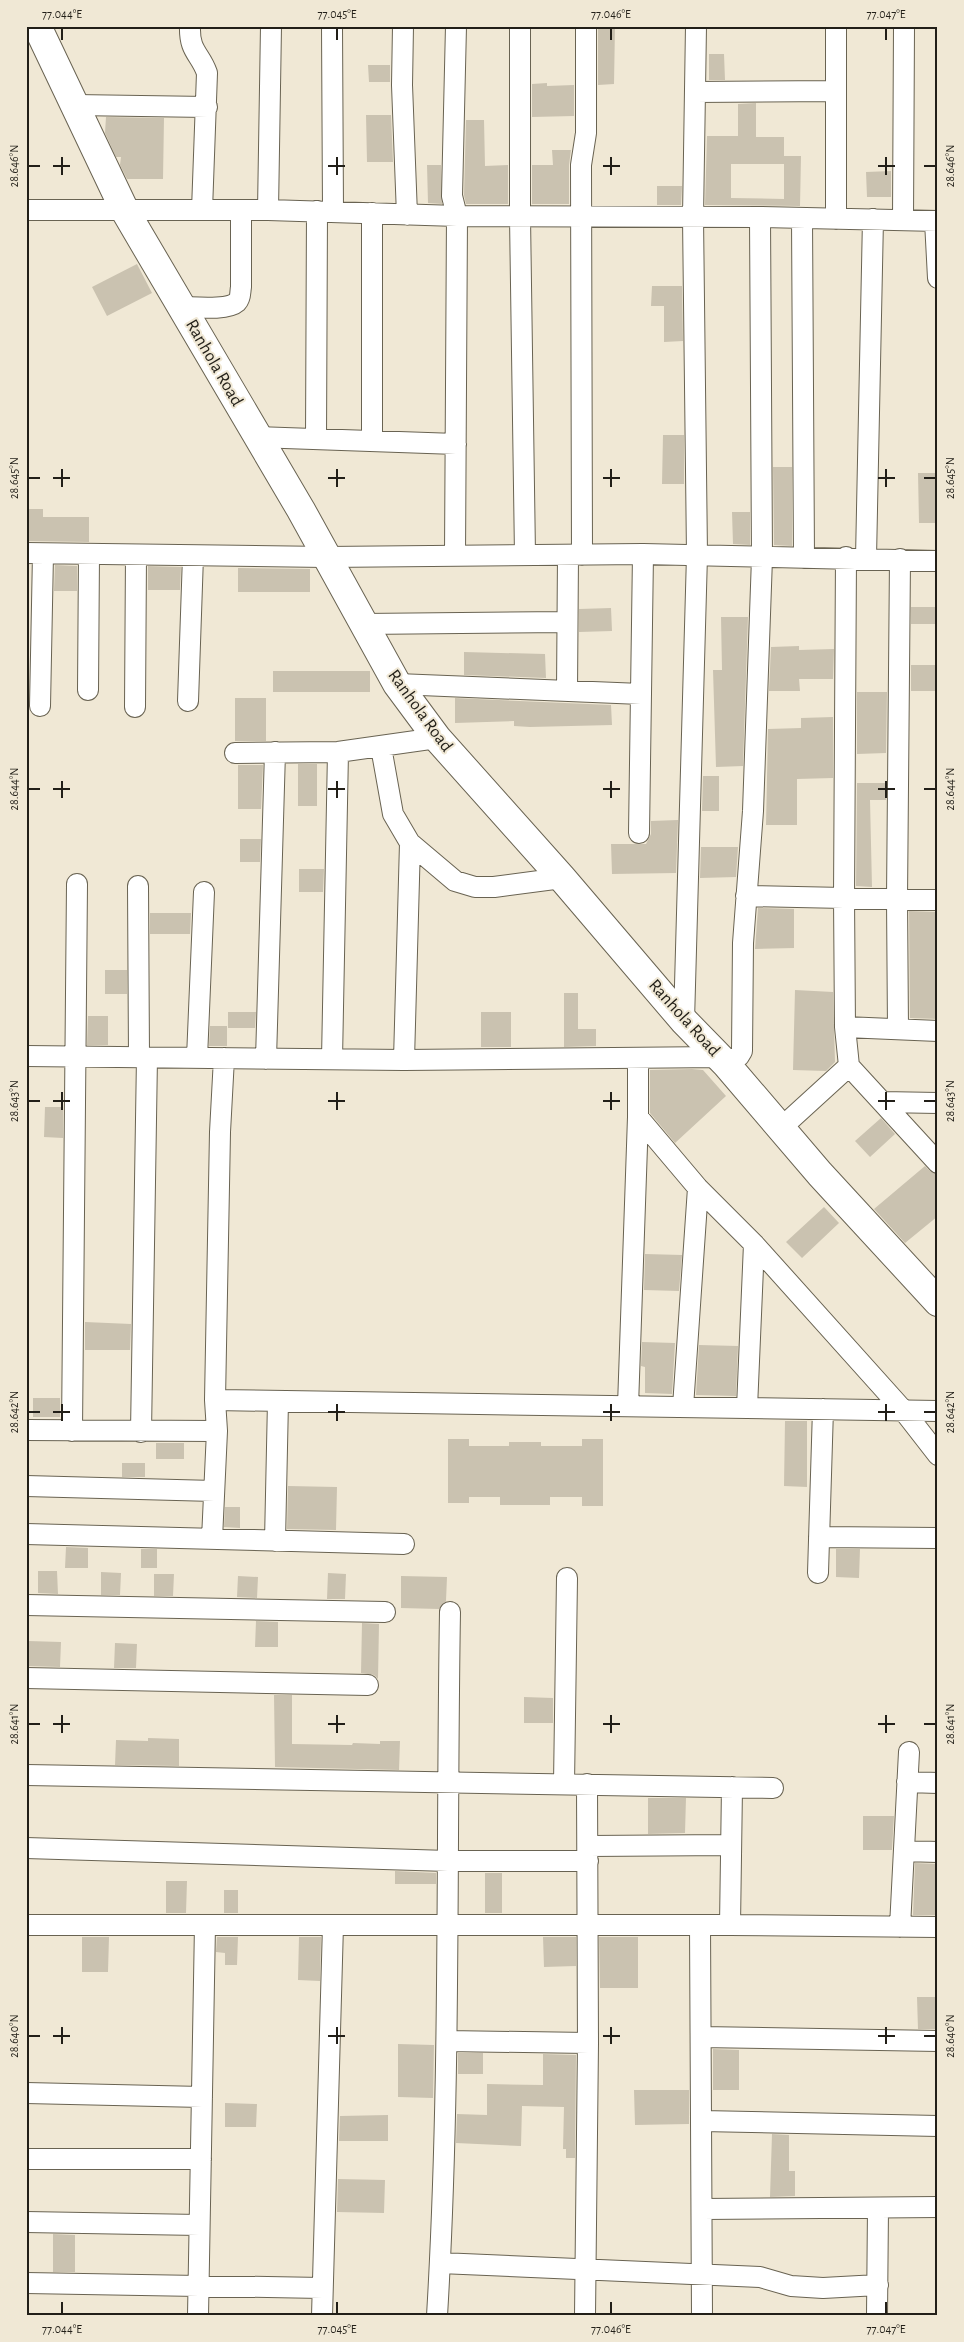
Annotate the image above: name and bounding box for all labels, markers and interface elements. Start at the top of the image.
text: 77.044°E [42,8,82,20]
text: 77.045°E [317,8,357,20]
text: 77.046°E [591,8,631,20]
text: 77.047°E [866,8,906,20]
text: 28.646°N [8,145,20,187]
text: 28.646°N [944,145,956,187]
street label: Ranhola Road [182,317,246,409]
text: 28.645°N [8,457,20,499]
text: 28.645°N [944,457,956,499]
street label: Ranhola Road [384,667,456,755]
text: 28.644°N [8,768,20,810]
text: 28.644°N [944,768,956,810]
street label: Ranhola Road [645,976,723,1060]
text: 28.643°N [8,1080,20,1122]
text: 28.643°N [944,1080,956,1122]
text: 28.642°N [8,1391,20,1433]
text: 28.642°N [944,1391,956,1433]
text: 28.641°N [8,1703,20,1745]
text: 28.641°N [944,1703,956,1745]
text: 28.640°N [8,2014,20,2058]
text: 28.640°N [944,2014,956,2058]
text: 77.044°E [42,2323,82,2335]
text: 77.045°E [317,2323,357,2335]
text: 77.046°E [591,2323,631,2335]
text: 77.047°E [866,2323,906,2335]

